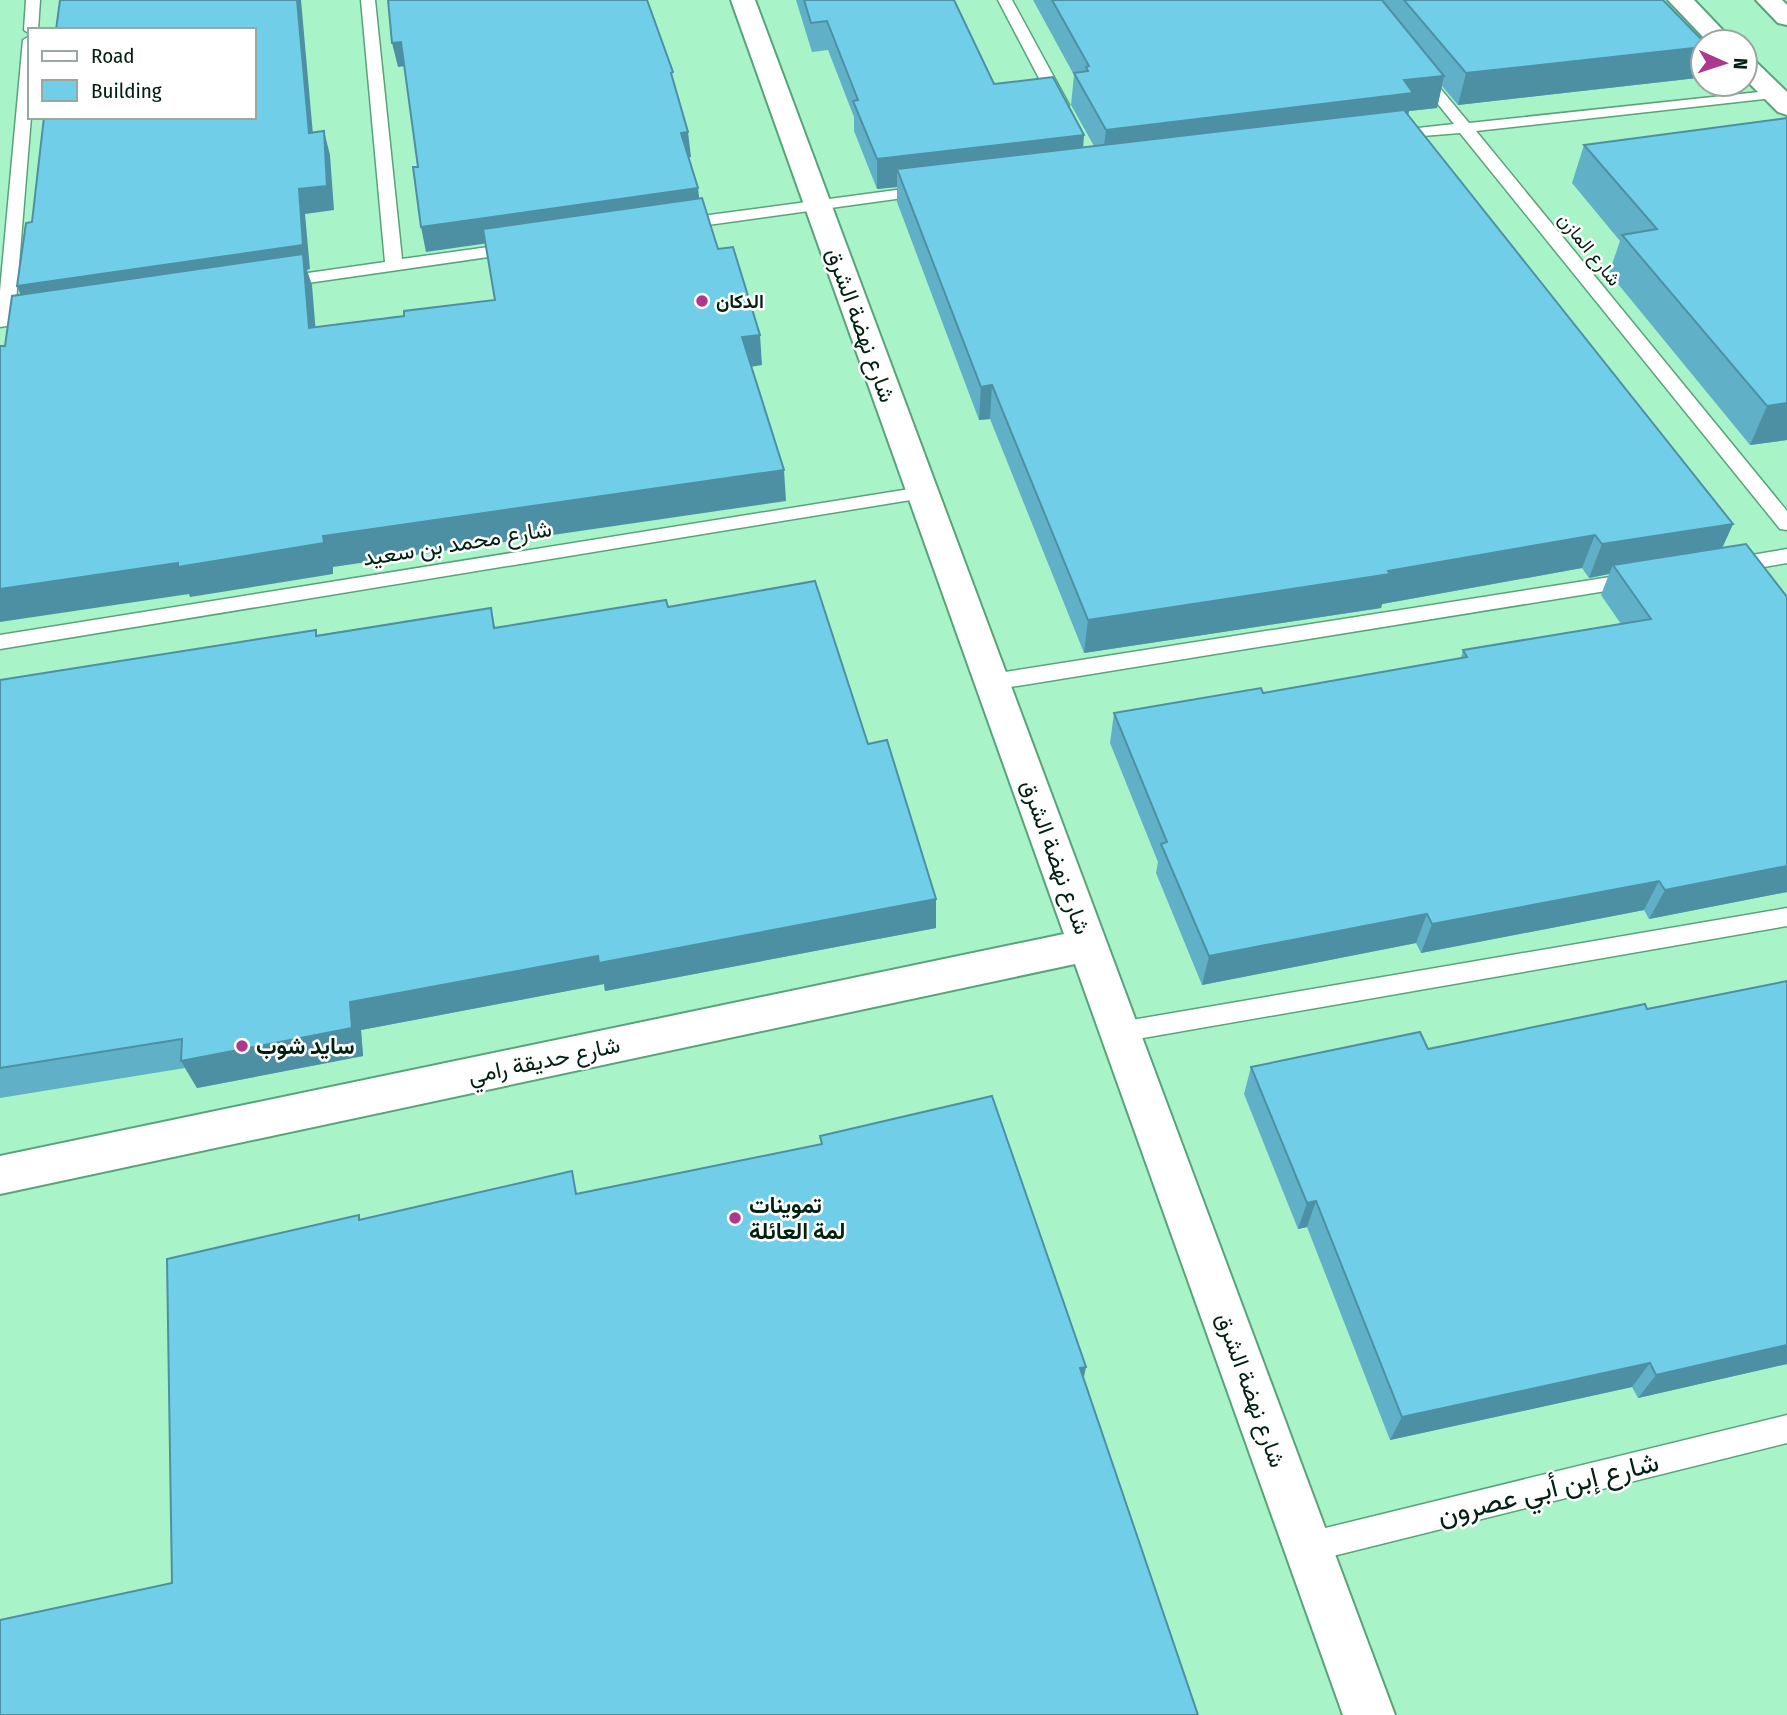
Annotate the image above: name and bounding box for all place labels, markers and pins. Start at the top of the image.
place label: الدكان [716,290,764,313]
marker: الدكان [694,293,710,309]
place label: سايد شوب [256,1032,355,1061]
marker: سايد شوب [234,1038,250,1054]
place label: تموينات لمة العائلة [749,1191,845,1245]
marker: تموينات لمة العائلة [727,1210,743,1226]

